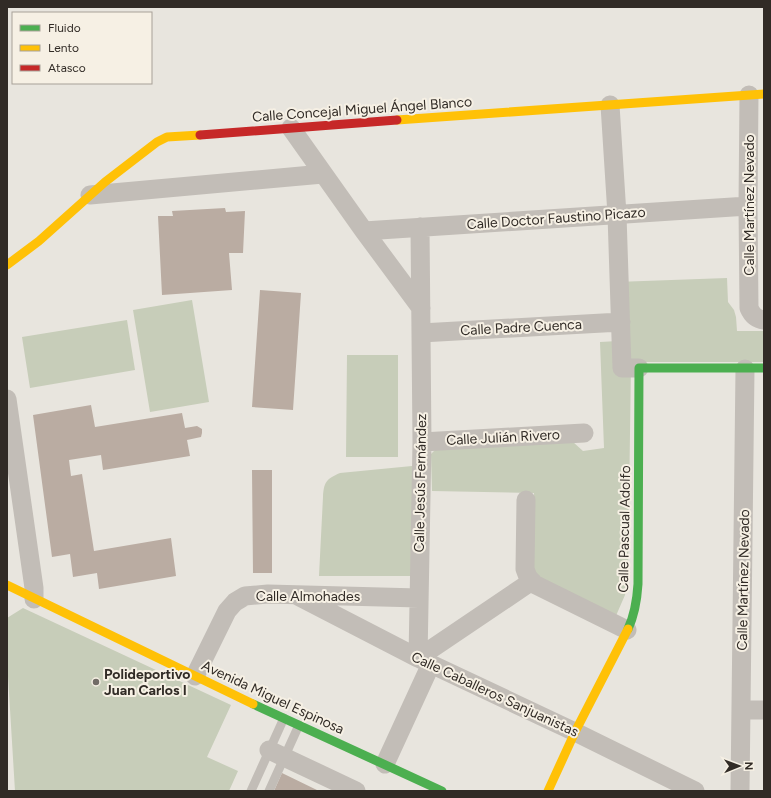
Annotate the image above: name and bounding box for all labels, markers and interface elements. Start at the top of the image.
legend [12,12,152,84]
text: Fluido [48,21,81,35]
text: Lento [48,41,79,55]
text: Atasco [48,61,86,75]
street label: Calle Concejal Miguel Ángel Blanco [251,93,473,126]
street label: Calle Martínez Nevado [741,134,758,276]
street label: Calle Doctor Faustino Picazo [466,204,646,233]
street label: Calle Padre Cuenca [460,316,582,339]
street label: Calle Jesús Fernández [411,413,430,553]
street label: Calle Julián Rivero [446,426,560,449]
street label: Calle Pascual Adolfo [615,465,634,593]
street label: Calle Martínez Nevado [734,509,753,651]
street label: Calle Almohades [256,588,360,605]
street label: Calle Caballeros Sanjuanistas [409,648,581,741]
street label: Avenida Miguel Espinosa [199,657,347,738]
place label: Polideportivo Juan Carlos I [104,666,190,699]
marker: Polideportivo Juan Carlos I [91,677,101,687]
north arrow [719,746,759,786]
text: N [742,761,755,770]

